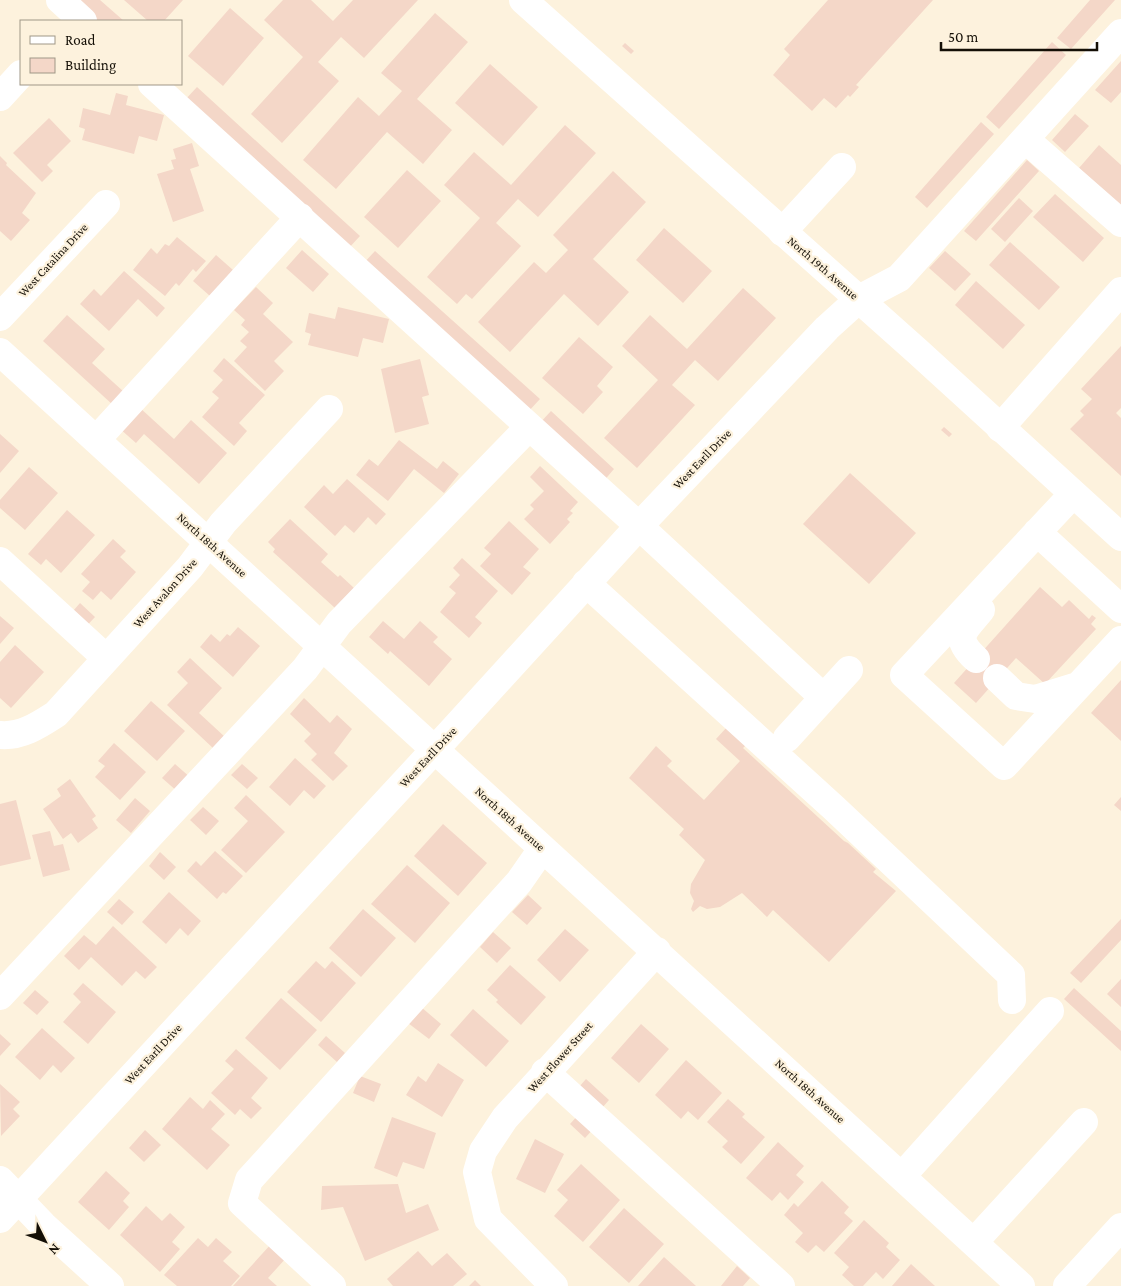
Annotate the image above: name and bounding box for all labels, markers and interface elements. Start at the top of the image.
legend [20,20,182,85]
scale bar [941,20,1097,52]
text: 50 m [948,29,978,45]
text: Road [65,32,96,48]
text: Building [65,57,116,74]
street label: West Catalina Drive [15,220,91,300]
street label: North 19th Avenue [785,234,861,302]
street label: West Earll Drive [670,426,734,492]
street label: North 18th Avenue [174,510,250,580]
street label: West Avalon Drive [130,556,200,630]
street label: West Earll Drive [396,724,460,790]
street label: North 18th Avenue [472,784,548,854]
street label: West Flower Street [525,1018,596,1095]
street label: West Earll Drive [121,1021,185,1087]
street label: North 18th Avenue [772,1056,848,1126]
north arrow [20,1216,70,1266]
text: N [45,1241,64,1259]

